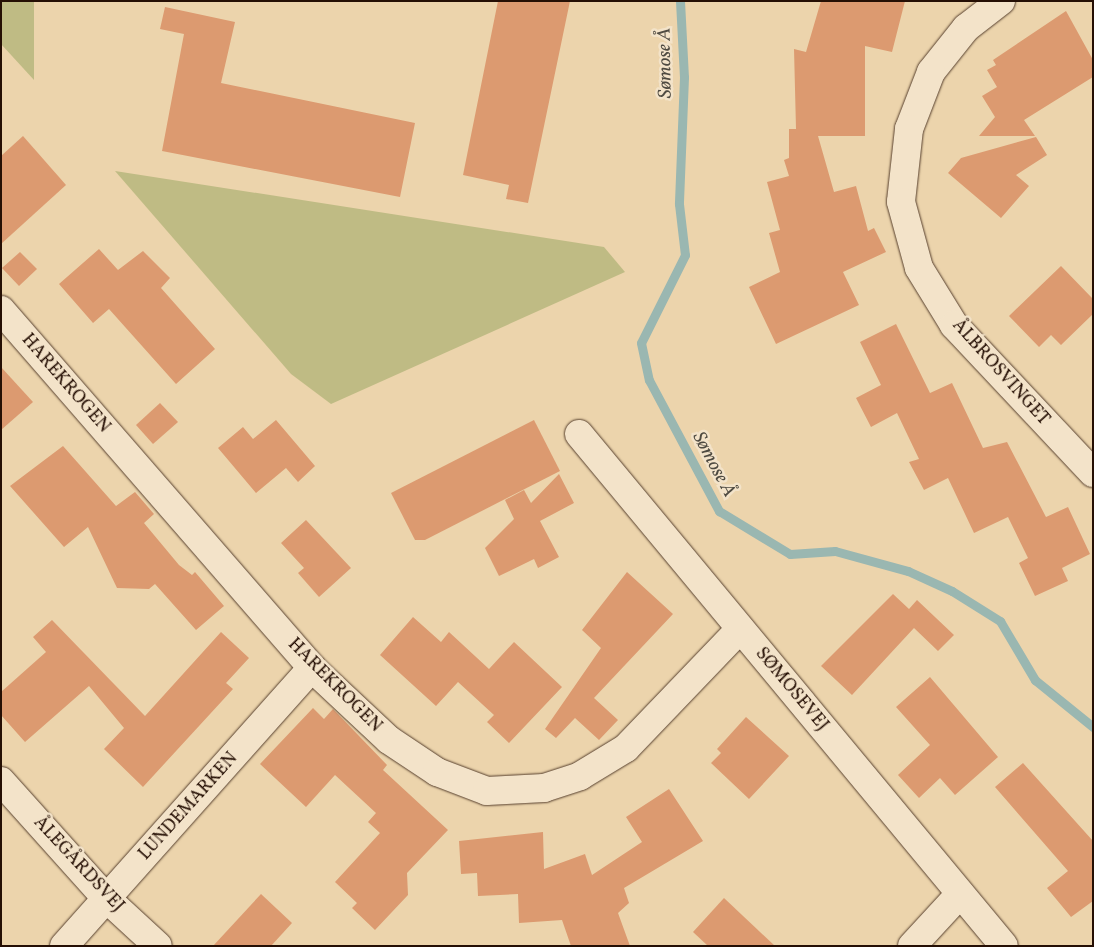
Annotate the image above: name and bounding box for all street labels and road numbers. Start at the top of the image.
street label: ÅLBROSVINGET [947,316,1053,430]
street label: HAREKROGEN [16,330,114,438]
street label: HAREKROGEN [282,634,386,738]
street label: SØMOSEVEJ [750,644,832,736]
street label: LUNDEMARKEN [135,749,243,865]
street label: ÅLEGÅRDSVEJ [28,813,128,917]

